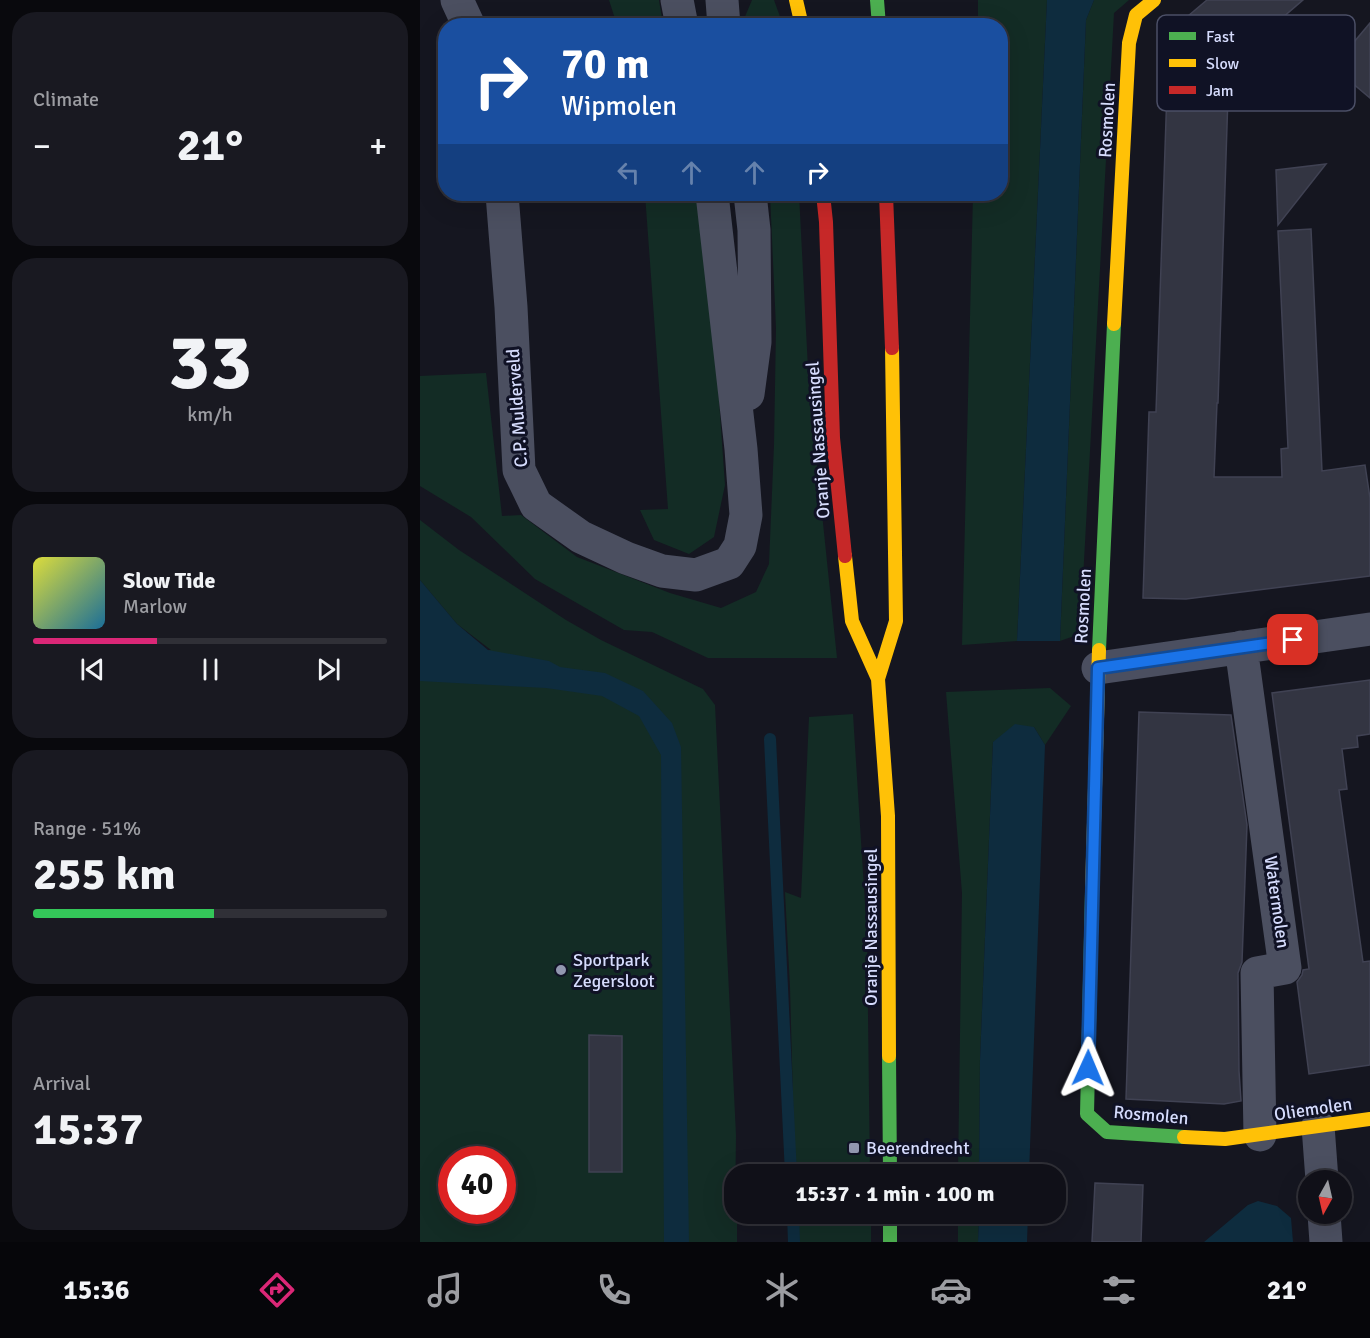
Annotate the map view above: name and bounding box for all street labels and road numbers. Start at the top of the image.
street label: Rosmolen [1094,82,1120,158]
street label: C.P. Mulderveld [502,348,532,468]
street label: Oranje Nassausingel [802,361,834,519]
street label: Rosmolen [1070,568,1096,644]
street label: Oranje Nassausingel [860,848,882,1006]
street label: Watermolen [1260,854,1294,950]
street label: Oliemolen [1273,1093,1353,1125]
street label: Rosmolen [1112,1101,1190,1129]

